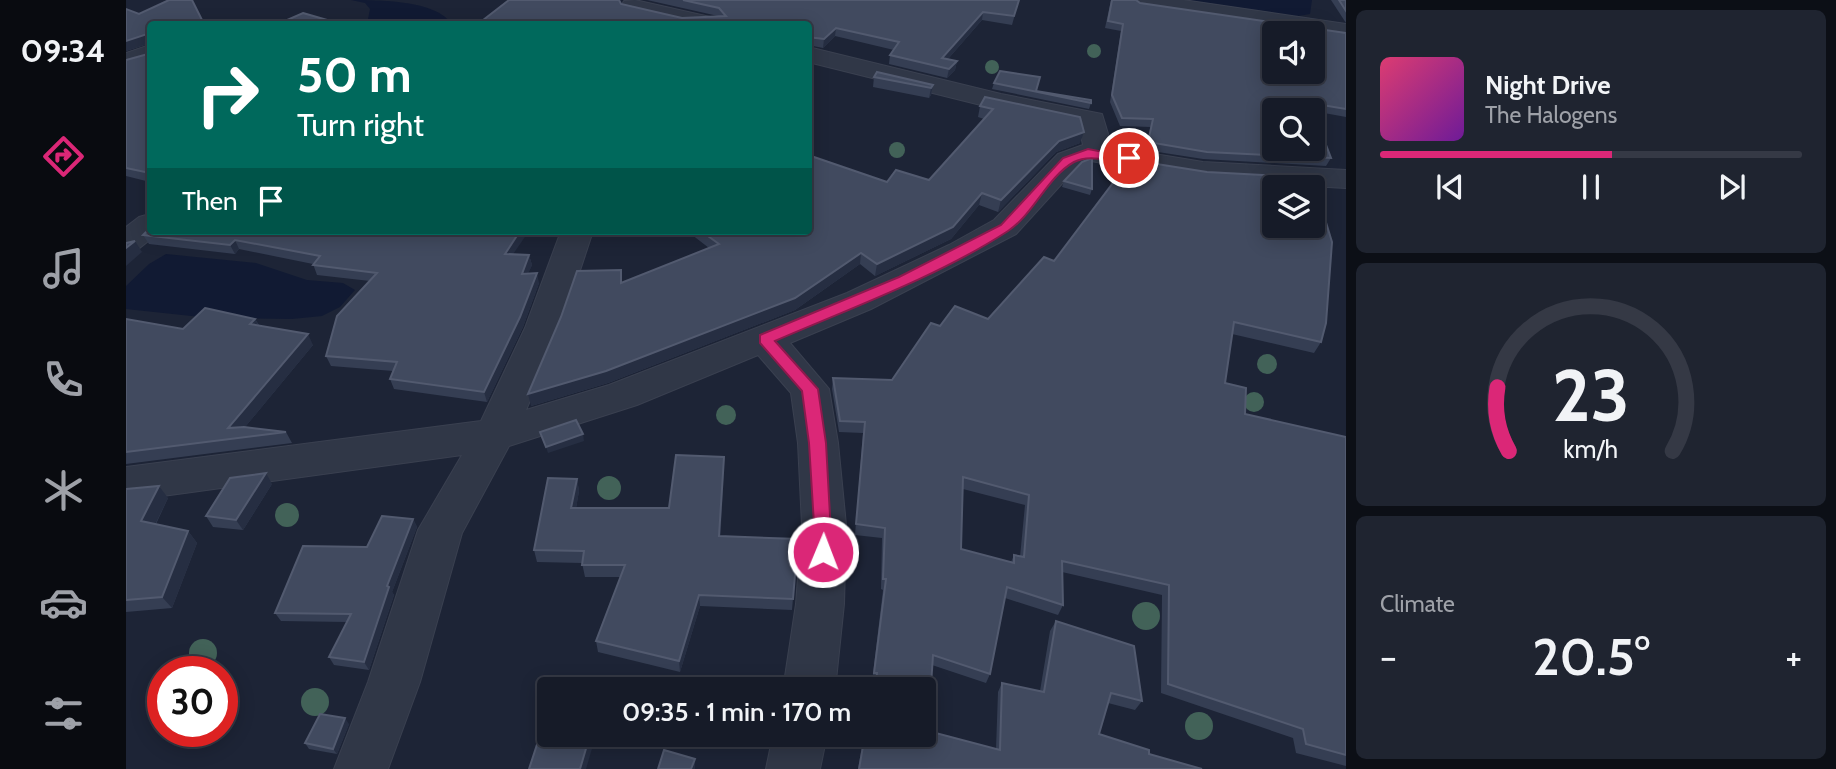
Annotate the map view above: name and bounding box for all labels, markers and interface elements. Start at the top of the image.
map controls [1262,21,1325,238]
button: sound [1262,21,1325,84]
text: 09:34 [21,31,105,70]
text: 50 m [297,45,412,104]
icon: right [182,49,273,140]
text: Night Drive [1485,69,1611,101]
button: search [1262,98,1325,161]
text: The Halogens [1485,101,1617,129]
text: Turn right [297,105,424,144]
pin [1099,128,1159,188]
icon: directions [39,132,88,181]
icon: arrive [1110,139,1148,177]
icon: previous [1431,168,1469,206]
icon: pause [1572,168,1610,206]
icon: next [1713,168,1751,206]
button: layers [1262,175,1325,238]
icon: arrive [252,182,290,220]
text: Then [182,185,238,217]
icon: music [39,244,88,293]
text: 23 [1552,351,1630,439]
icon: phone [39,355,88,404]
text: km/h [1564,433,1618,463]
icon: climate [39,466,88,515]
position arrow [786,515,860,589]
icon: car [39,578,88,627]
text: Climate [1380,590,1455,618]
text: 20.5° [1532,625,1650,688]
text: − [1380,633,1397,680]
text: + [1785,633,1802,680]
speed limit sign: 30 [147,656,238,747]
icon: filters [39,689,88,738]
text: 09:35 · 1 min · 170 m [622,696,851,728]

